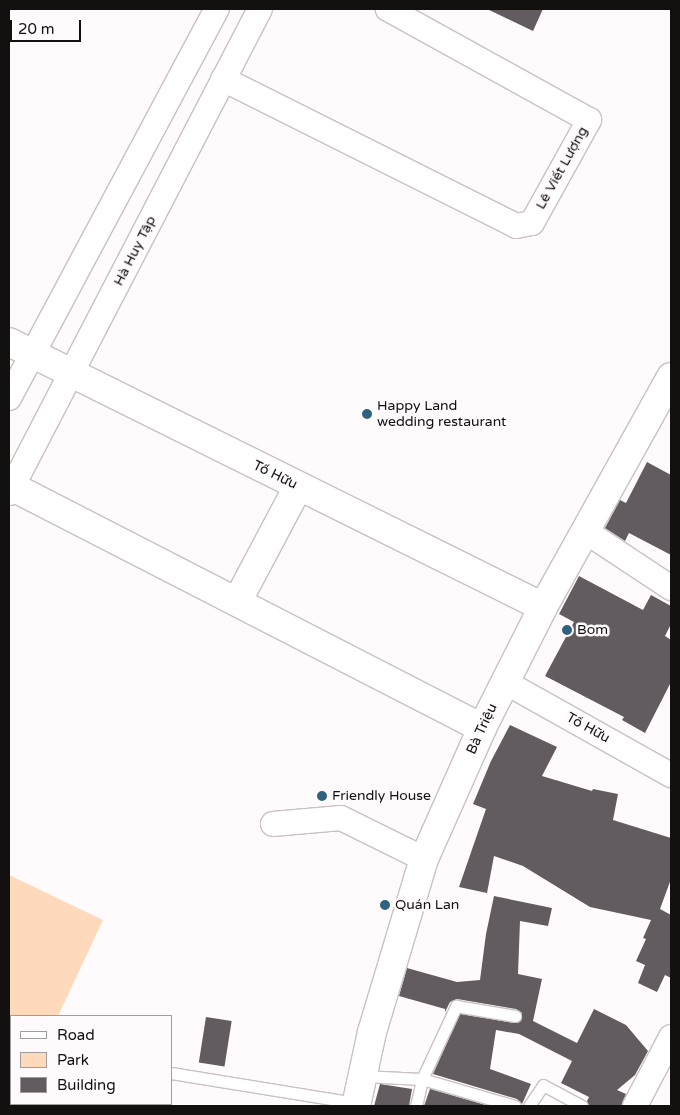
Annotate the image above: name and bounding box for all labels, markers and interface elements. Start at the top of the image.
scale bar [12,10,84,42]
text: 20 m [18,20,55,38]
street label: Lê Viết Lượng [532,124,592,212]
street label: Hà Huy Tập [110,213,160,289]
place label: Happy Land wedding restaurant [377,398,506,431]
marker: Happy Land wedding restaurant [361,408,373,420]
street label: Tố Hữu [250,457,300,493]
place label: Bom [577,622,608,638]
marker: Bom [561,624,573,636]
street label: Bà Triệu [463,701,501,757]
street label: Tố Hữu [563,709,613,747]
place label: Friendly House [332,788,431,804]
marker: Friendly House [316,790,328,802]
place label: Quán Lan [395,897,459,913]
marker: Quán Lan [379,899,391,911]
legend [10,1015,172,1105]
text: Road [57,1026,95,1044]
text: Park [57,1051,89,1069]
text: Building [57,1076,116,1094]

